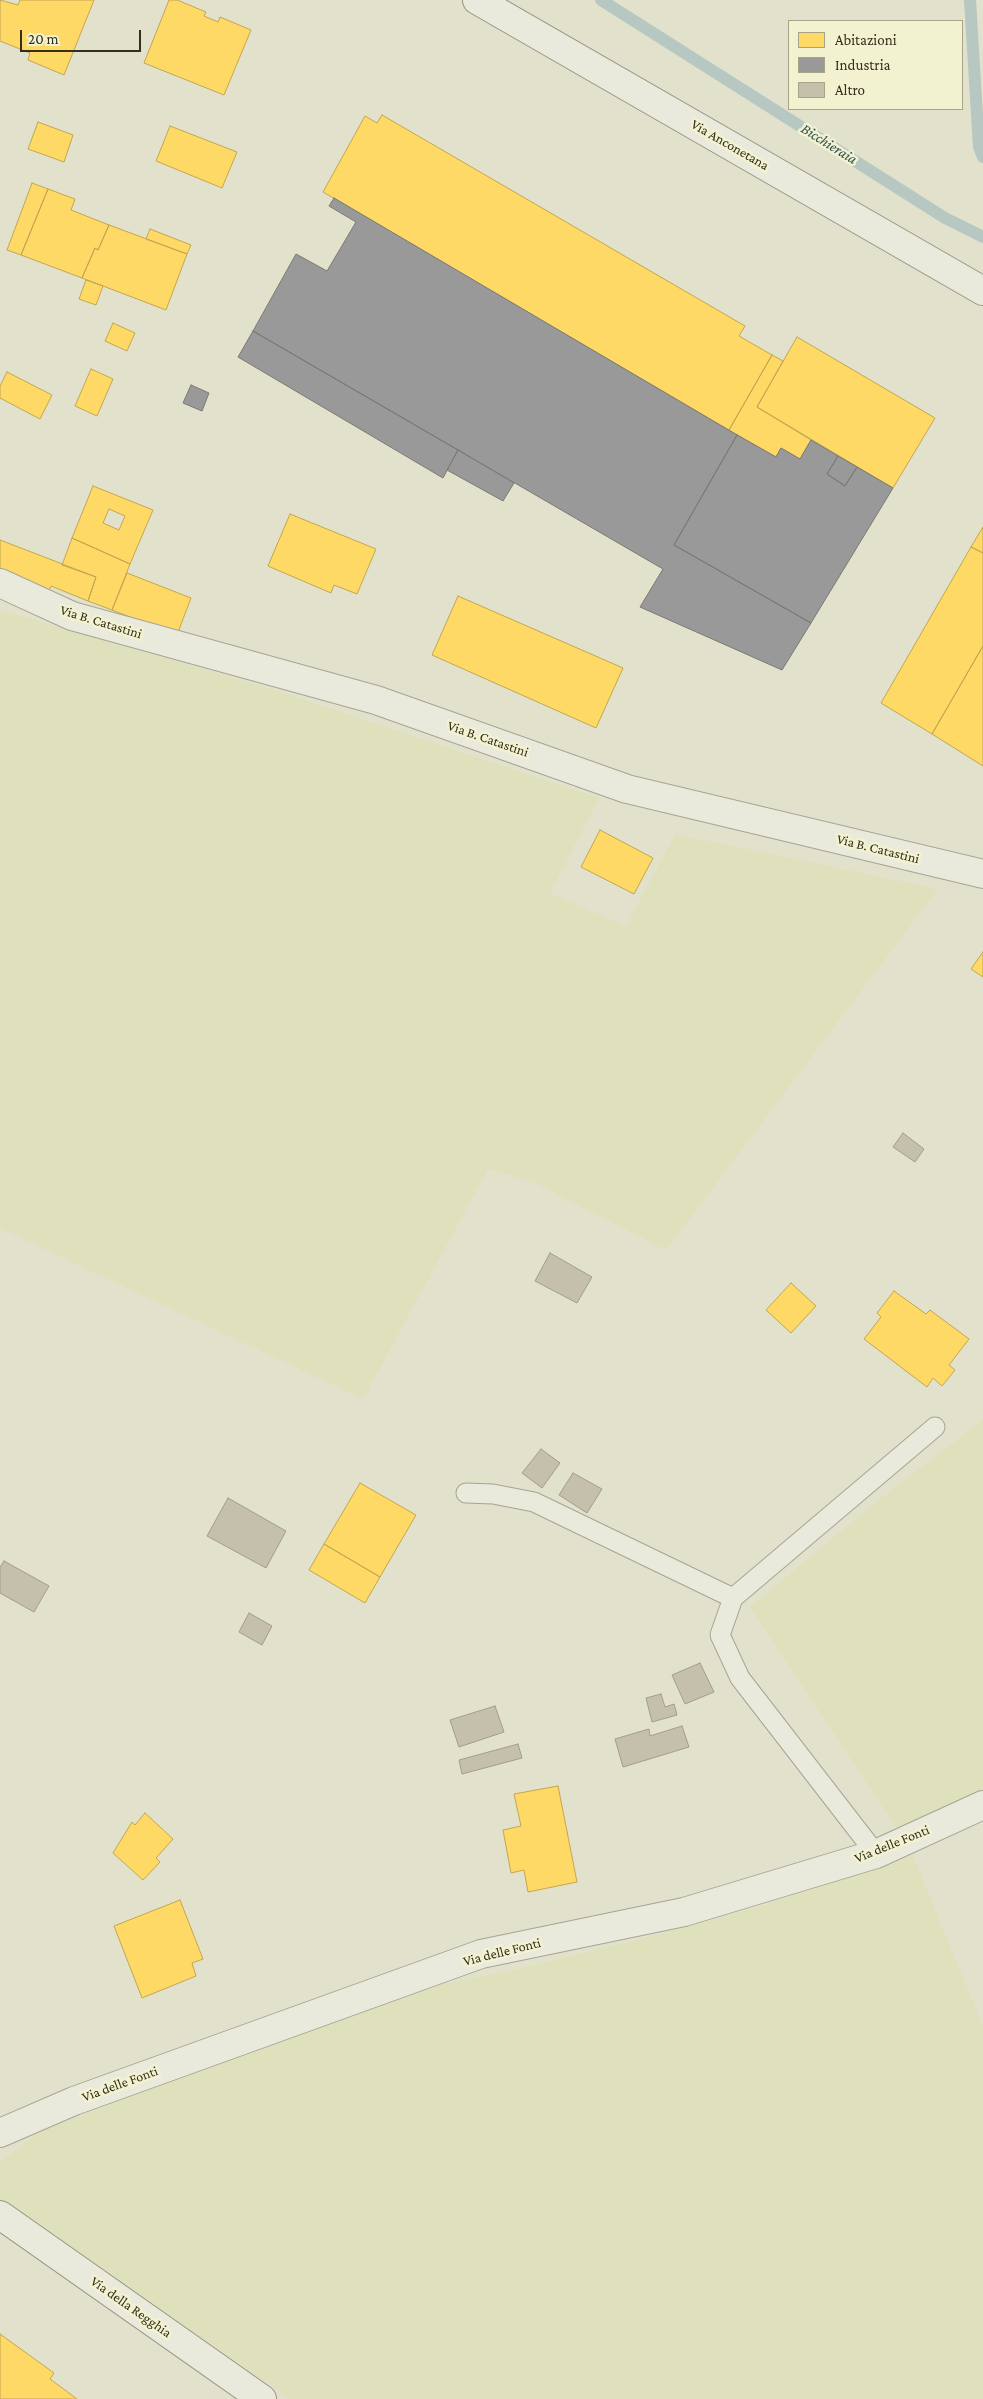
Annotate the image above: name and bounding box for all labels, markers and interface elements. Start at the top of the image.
scale bar [22,20,144,52]
legend [788,20,963,110]
text: 20 m [28,31,59,47]
text: Abitazioni [835,32,897,48]
text: Industria [835,57,891,73]
text: Altro [835,82,865,98]
street label: Via Anconetana [688,116,772,174]
water label: Bicchieraia [798,120,860,168]
street label: Via B. Catastini [58,602,144,642]
street label: Via B. Catastini [445,717,531,761]
street label: Via B. Catastini [835,831,921,867]
street label: Via delle Fonti [852,1821,932,1867]
street label: Via delle Fonti [461,1934,543,1970]
street label: Via delle Fonti [80,2063,160,2105]
street label: Via della Regghia [87,2273,175,2341]

